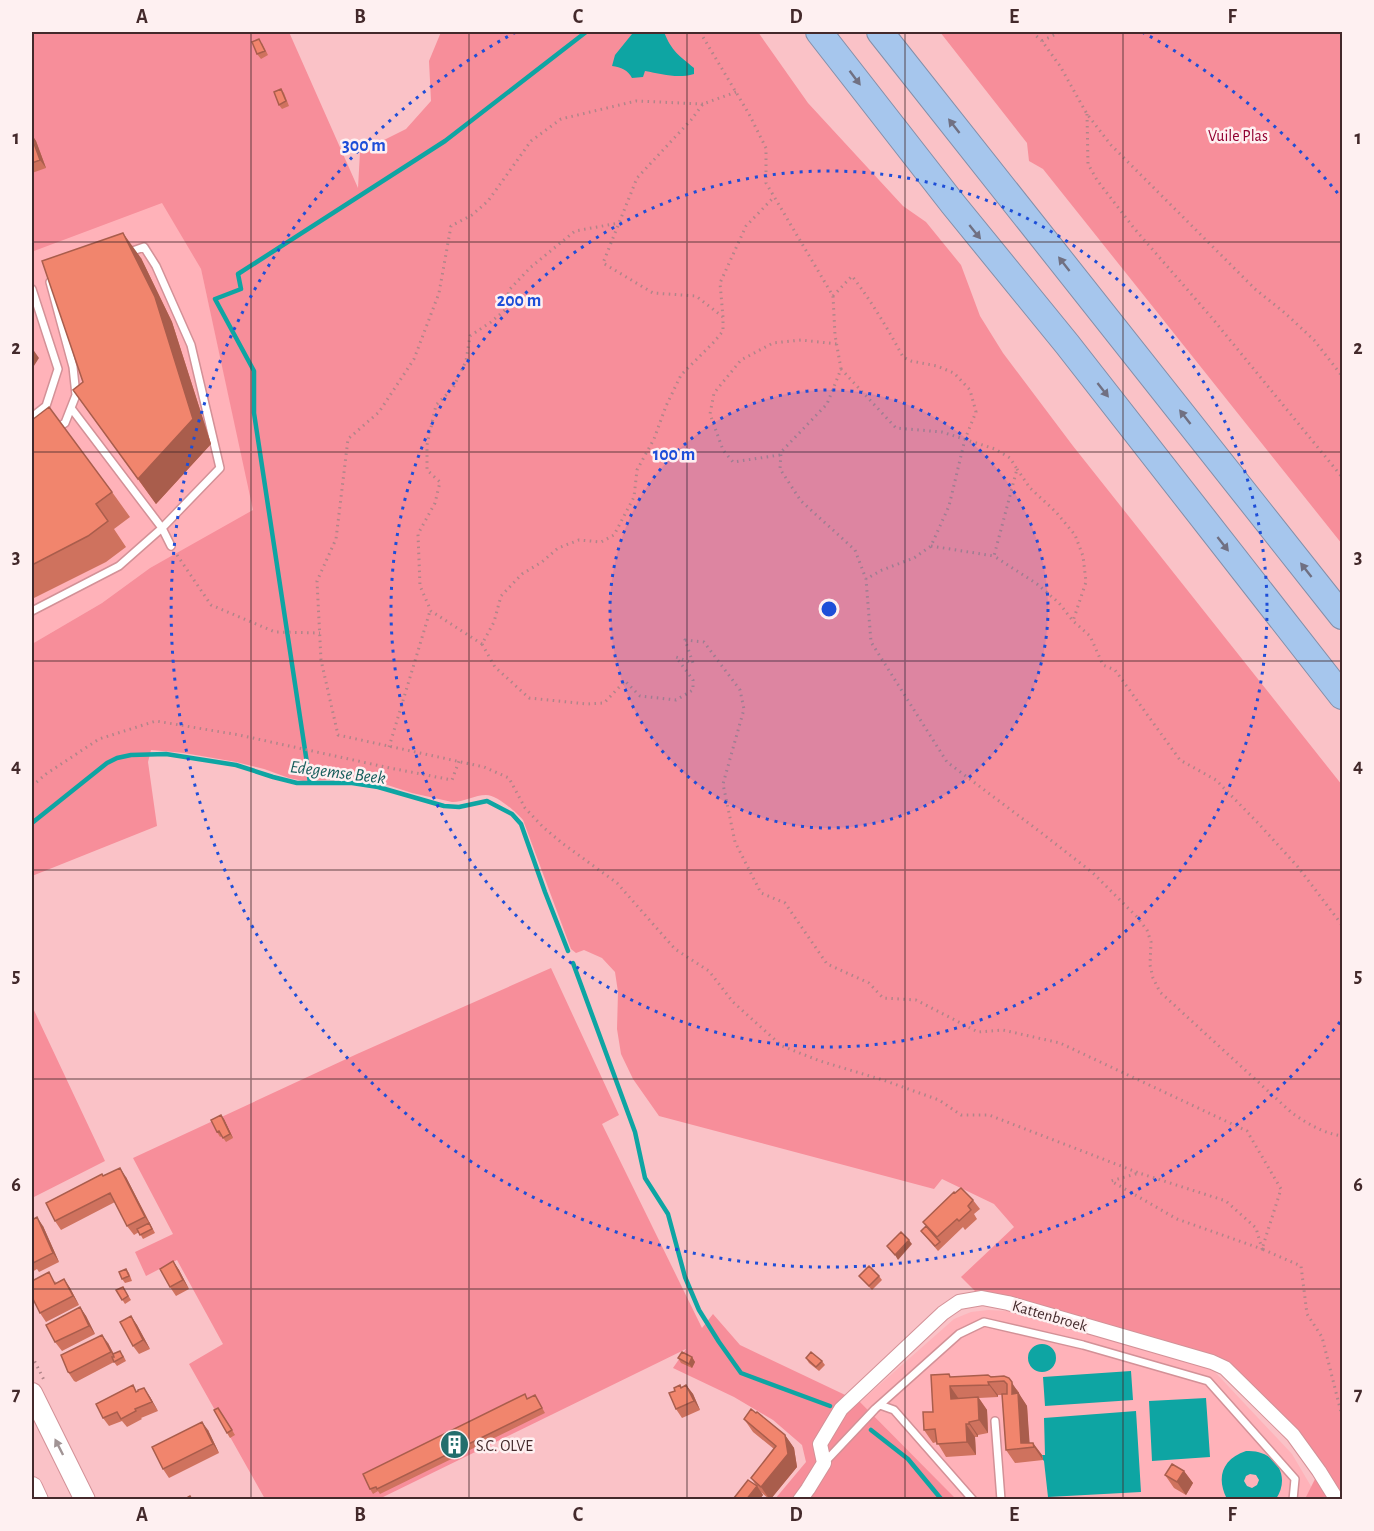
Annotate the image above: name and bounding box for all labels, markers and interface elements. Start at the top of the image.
text: A [136,7,148,27]
text: B [354,7,366,27]
text: C [573,7,584,27]
text: D [789,7,803,27]
text: E [1009,7,1019,27]
text: F [1227,7,1237,27]
one-way arrow [848,70,861,86]
one-way arrow [948,118,961,134]
text: 1 [12,128,20,148]
park label: Vuile Plas [1208,128,1268,144]
text: 1 [1354,128,1362,148]
text: 300 m [342,137,386,155]
one-way arrow [968,224,981,239]
one-way arrow [1058,257,1070,272]
text: 200 m [497,292,541,310]
text: 2 [11,338,21,358]
text: 2 [1353,338,1363,358]
one-way arrow [1097,383,1109,398]
one-way arrow [1178,409,1191,425]
text: 100 m [653,446,695,464]
one-way arrow [1217,536,1230,552]
text: 3 [12,547,20,567]
text: 3 [1354,547,1362,567]
one-way arrow [1300,562,1313,578]
centre of rings [819,599,839,619]
text: 4 [11,756,21,776]
text: 4 [1353,756,1363,776]
water label: Edegemse Beek [289,758,387,788]
text: 5 [12,966,20,986]
text: 5 [1354,966,1362,986]
text: 6 [11,1175,21,1195]
text: 6 [1353,1175,1363,1195]
street label: Kattenbroek [1010,1298,1090,1335]
text: 7 [12,1384,21,1404]
text: 7 [1354,1384,1363,1404]
building icon: S.C. OLVE [439,1429,471,1461]
place label: S.C. OLVE [476,1438,533,1454]
one-way arrow [54,1439,64,1456]
text: A [136,1505,148,1525]
text: B [354,1505,366,1525]
text: C [573,1505,584,1525]
text: D [789,1505,803,1525]
text: E [1009,1505,1019,1525]
text: F [1227,1505,1237,1525]

